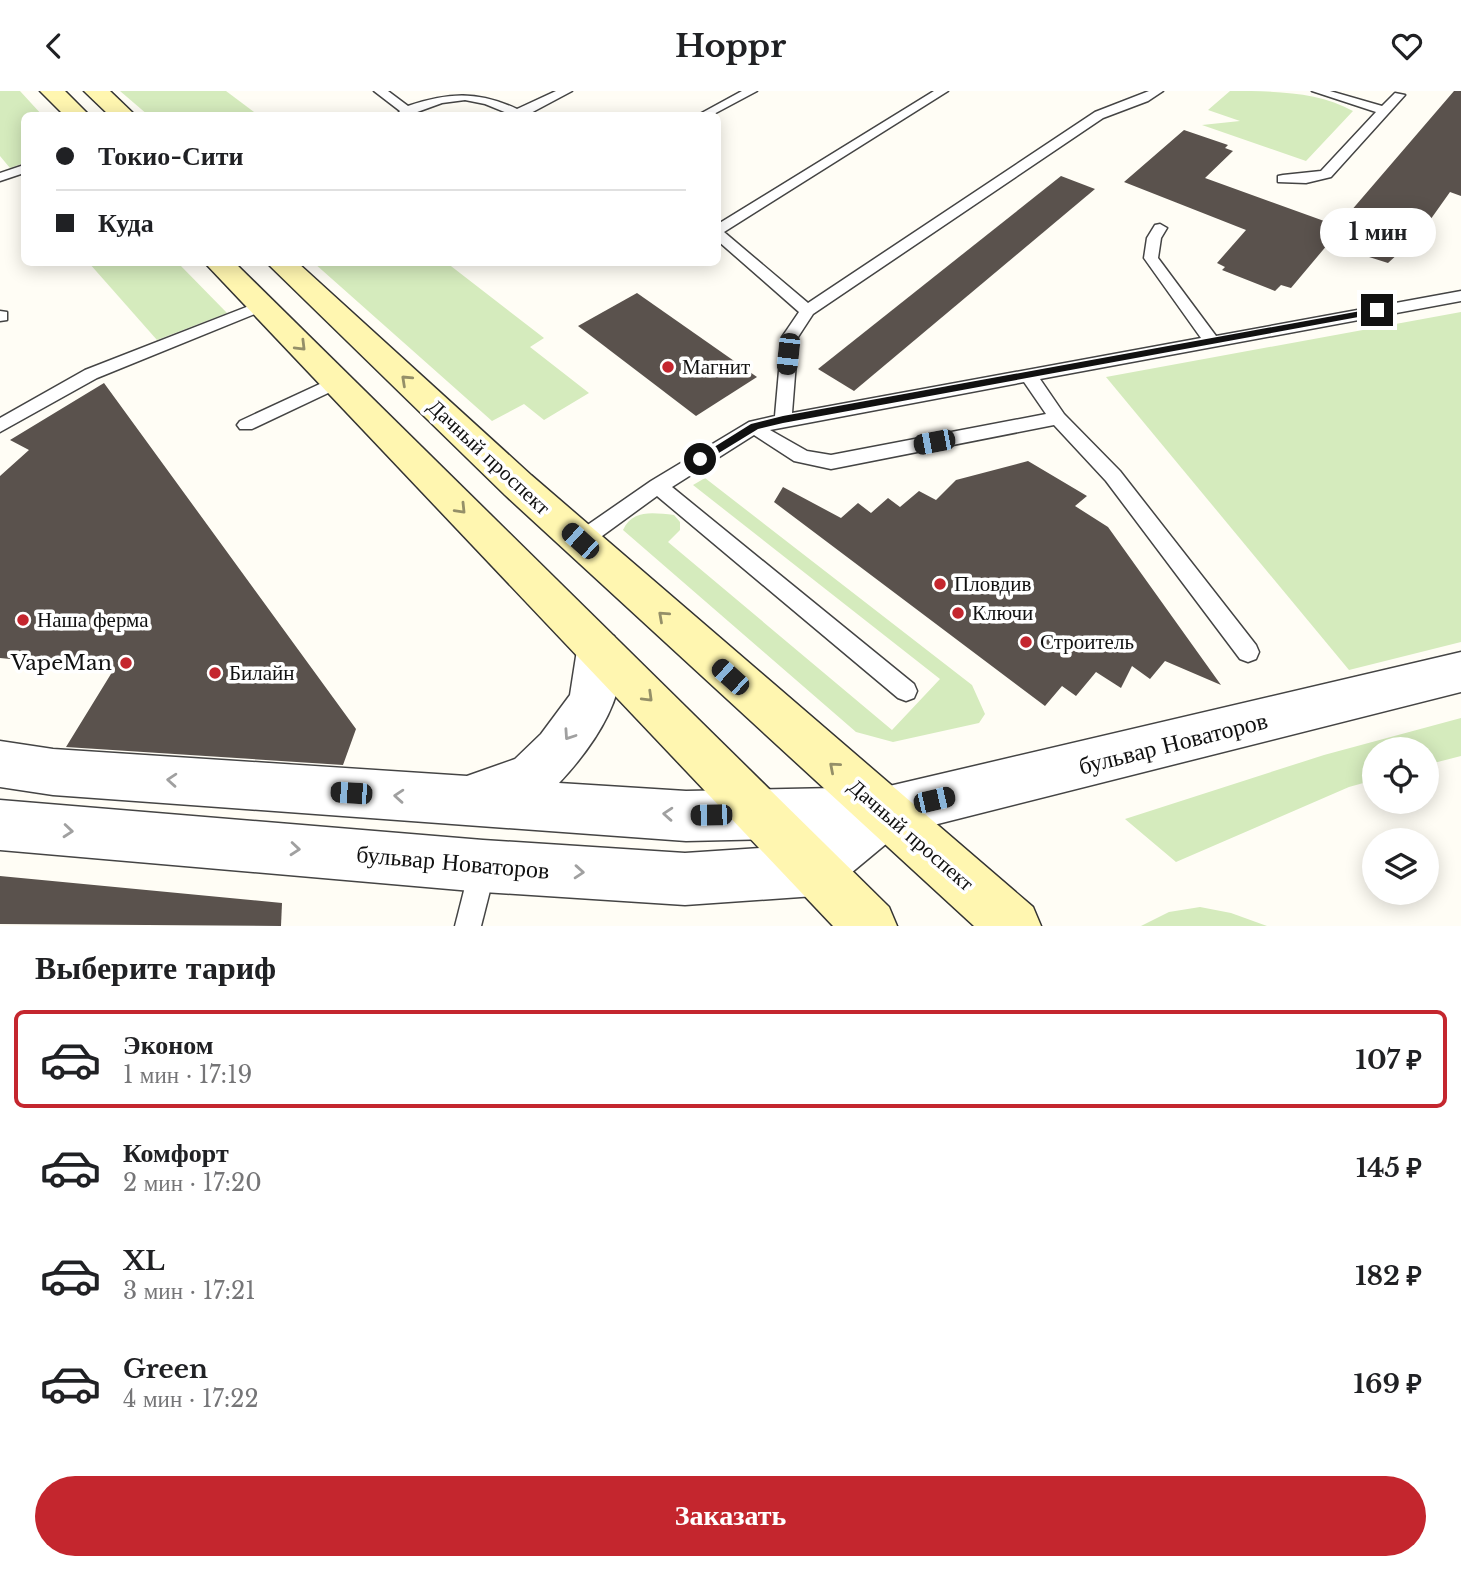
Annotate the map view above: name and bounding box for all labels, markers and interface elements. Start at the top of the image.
text: Hoppr [675,26,786,66]
icon: back [35,27,73,65]
icon: heart [1388,27,1426,65]
text: Токио-Сити [98,140,244,172]
text: Куда [98,207,154,239]
callout: 1 мин [1319,209,1435,257]
text: 1 мин [1349,218,1407,246]
route end [1361,294,1393,326]
car [776,332,801,376]
one-way arrow [293,338,306,351]
place label: Магнит [682,354,750,380]
marker: Магнит [660,359,676,375]
one-way arrow [401,375,414,388]
street label: Дачный проспект [422,394,556,520]
car [912,428,957,456]
route start [684,443,716,475]
one-way arrow [452,500,465,513]
car [558,519,603,563]
place label: Пловдив [954,571,1031,597]
marker: Пловдив [932,576,948,592]
place label: Ключи [972,600,1033,626]
marker: Ключи [950,605,966,621]
place label: Наша ферма [37,607,149,633]
marker: Наша ферма [15,612,31,628]
one-way arrow [658,612,671,625]
place label: Строитель [1040,629,1134,655]
marker: Строитель [1018,634,1034,650]
place label: VapeMan [10,650,112,676]
marker: VapeMan [118,655,134,671]
car [708,655,753,699]
place label: Билайн [229,660,295,686]
marker: Билайн [207,665,223,681]
one-way arrow [640,689,653,702]
street label: бульвар Новаторов [1076,706,1270,780]
one-way arrow [565,727,577,740]
map controls [1362,737,1439,905]
button: locate [1362,737,1439,814]
one-way arrow [829,763,842,775]
one-way arrow [167,773,178,788]
street label: Дачный проспект [843,773,979,897]
car [330,781,373,805]
car [912,785,957,815]
one-way arrow [394,789,405,804]
car [690,804,733,826]
one-way arrow [662,807,673,822]
one-way arrow [63,823,74,838]
button: layers [1362,828,1439,905]
street label: бульвар Новаторов [355,839,551,885]
one-way arrow [290,841,301,856]
one-way arrow [574,865,585,880]
text: Выберите тариф [35,948,276,988]
icon: car [39,1028,102,1091]
text: Эконом [123,1029,213,1061]
text: 107 ₽ [1356,1044,1422,1076]
text: 1 мин · 17:19 [123,1061,252,1089]
icon: car [39,1136,102,1199]
text: Комфорт [123,1137,229,1169]
text: 145 ₽ [1356,1152,1422,1184]
text: 2 мин · 17:20 [123,1169,262,1197]
icon: car [39,1244,102,1307]
text: XL [123,1245,165,1277]
text: 182 ₽ [1355,1260,1422,1292]
text: 3 мин · 17:21 [123,1277,255,1305]
icon: car [39,1352,102,1415]
text: Green [123,1353,208,1385]
text: 169 ₽ [1354,1368,1422,1400]
text: 4 мин · 17:22 [123,1385,259,1413]
button: Заказать [35,1476,1426,1556]

